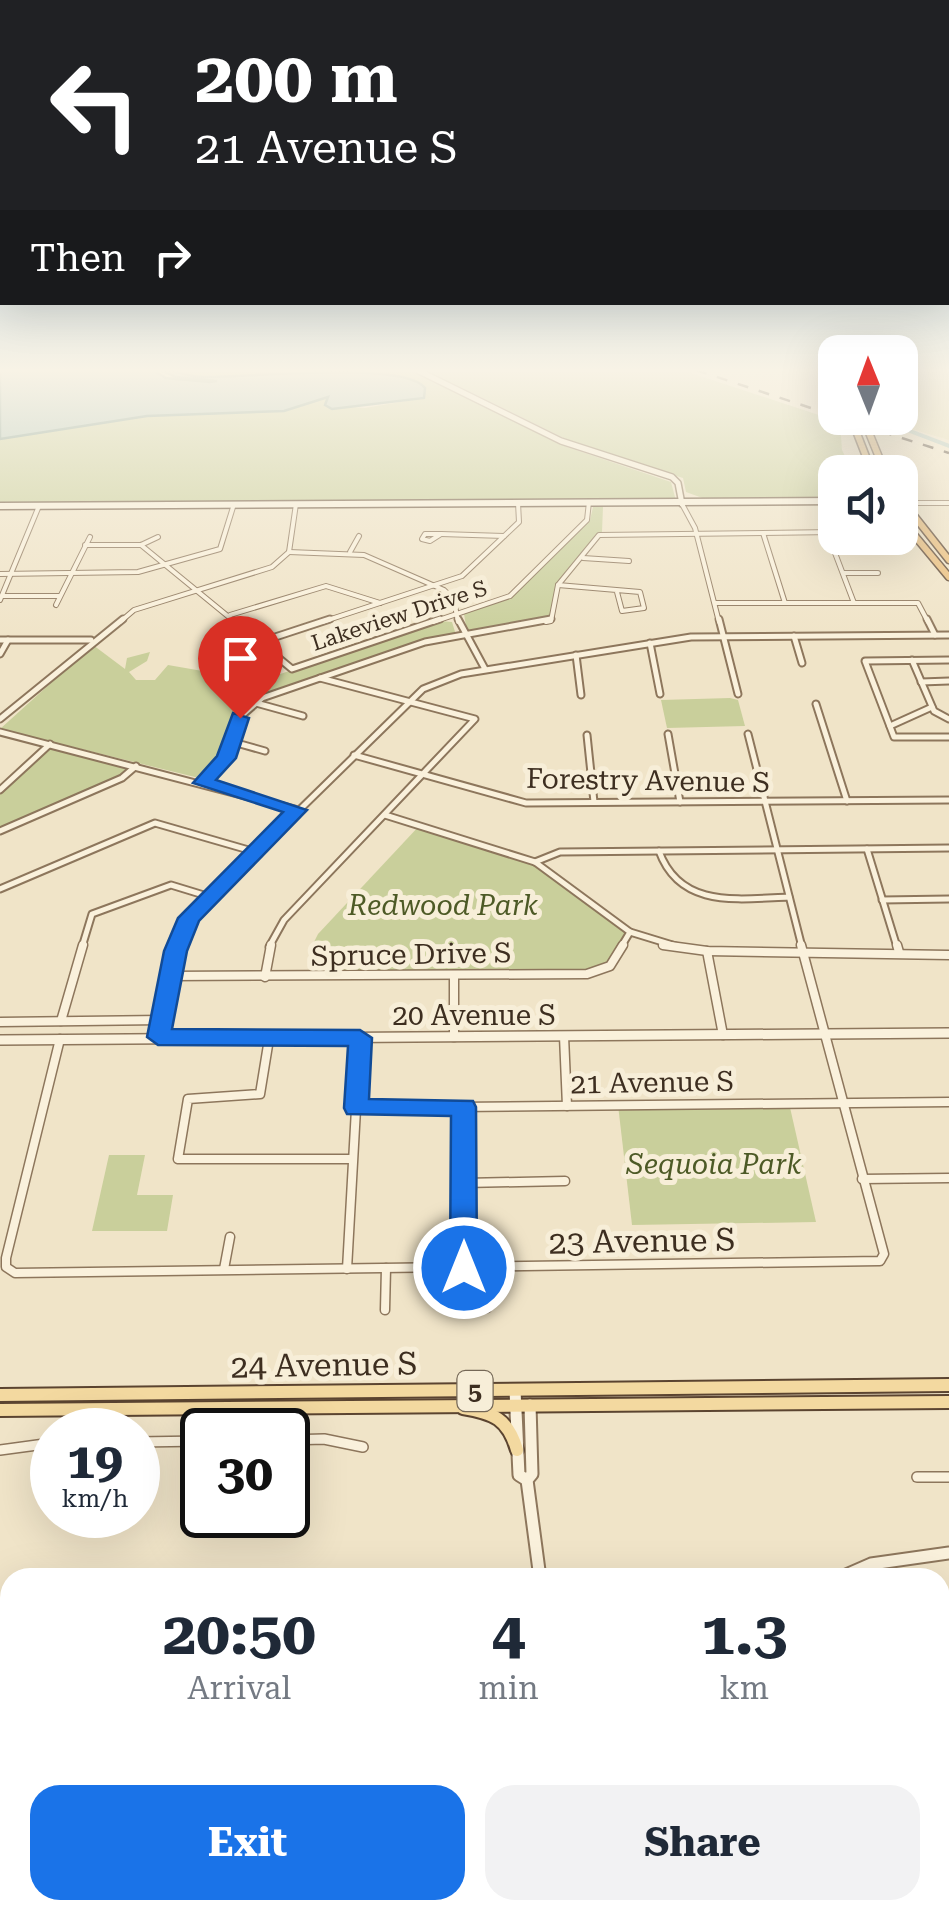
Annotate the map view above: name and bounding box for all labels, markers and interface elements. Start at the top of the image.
text: 200 m [195,37,398,119]
icon: left [30,40,160,170]
text: 21 Avenue S [195,121,458,174]
icon: right [145,230,200,285]
text: Then [30,236,125,280]
north arrow [818,335,918,435]
map controls [818,335,918,555]
button: sound [818,455,918,555]
street label: Lakeview Drive S [308,575,490,656]
pin [198,616,283,719]
icon: arrive [213,631,268,686]
street label: Forestry Avenue S [526,762,770,799]
park label: Redwood Park [347,889,539,922]
street label: Spruce Drive S [310,936,512,973]
street label: 20 Avenue S [392,999,556,1032]
street label: 21 Avenue S [570,1065,734,1100]
park label: Sequoia Park [626,1148,802,1181]
position arrow [412,1216,516,1320]
street label: 23 Avenue S [548,1220,736,1262]
street label: 24 Avenue S [230,1344,418,1386]
road number: 5 [458,1371,492,1411]
speed limit sign: 30 [180,1408,310,1538]
text: 19 [67,1432,123,1490]
text: km/h [62,1484,128,1513]
text: 20:50 [163,1598,316,1669]
text: 4 [492,1598,525,1669]
text: 1.3 [701,1598,787,1669]
text: Arrival [187,1669,291,1707]
text: min [479,1669,539,1707]
text: km [720,1669,769,1707]
button: Exit [30,1785,465,1900]
button: Share [485,1785,920,1900]

